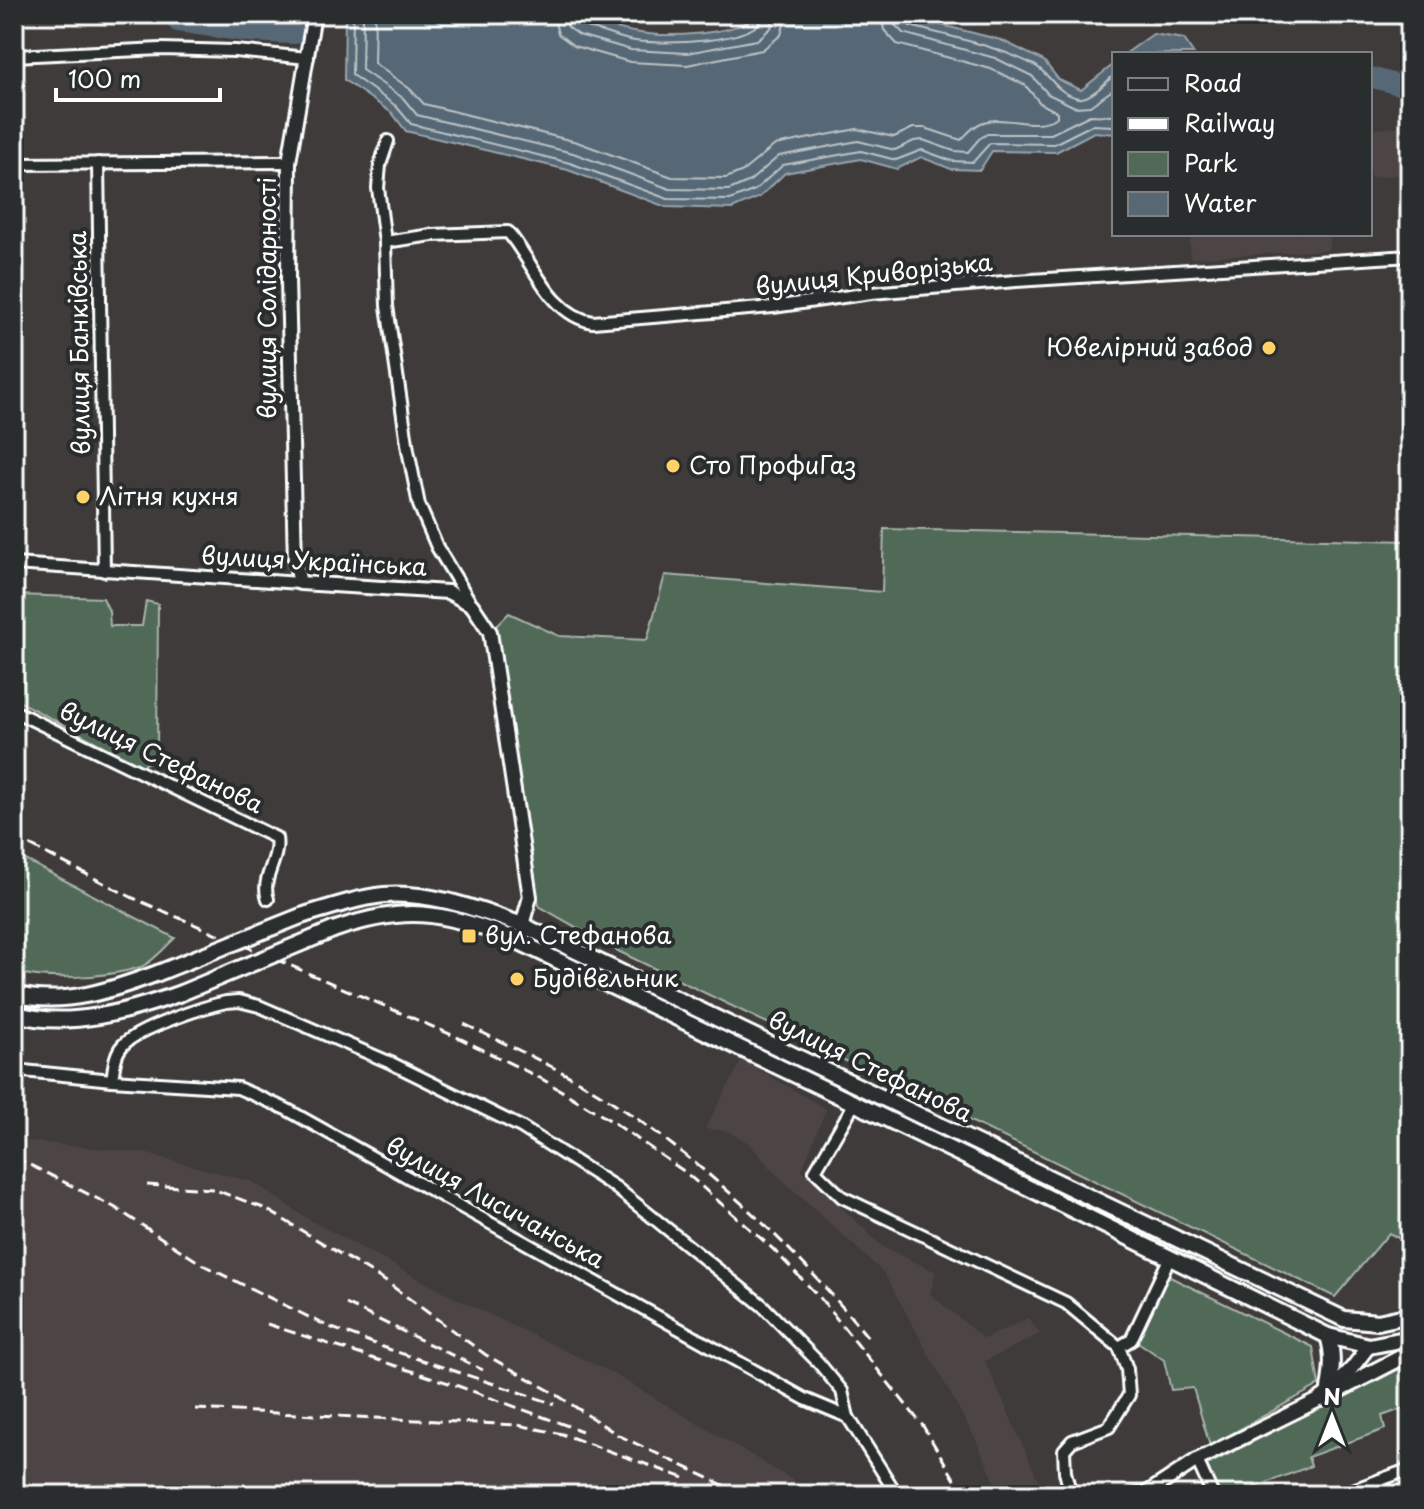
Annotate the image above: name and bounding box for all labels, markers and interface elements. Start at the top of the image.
scale bar [56,52,220,102]
legend [1112,52,1372,236]
text: 100 m [68,60,141,96]
text: Road [1184,64,1242,100]
text: Railway [1184,104,1275,140]
text: Park [1184,144,1238,180]
street label: вулиця Солідарності [248,177,284,419]
text: Water [1184,184,1257,220]
street label: вулиця Банківська [58,231,98,455]
street label: вулиця Криворізька [754,243,994,303]
place label: Ювелірний завод [1047,328,1253,364]
marker: Ювелірний завод [1260,339,1278,357]
place label: Сто ПрофиГаз [689,446,856,482]
marker: Сто ПрофиГаз [664,457,682,475]
place label: Літня кухня [99,477,239,513]
marker: Літня кухня [74,488,92,506]
street label: вулиця Українська [200,536,428,584]
street label: вулиця Стефанова [54,691,270,821]
place label: вул. Стефанова [485,916,672,952]
marker: вул. Стефанова [460,927,478,945]
place label: Будівельник [533,959,679,995]
marker: Будівельник [508,970,526,988]
street label: вулиця Стефанова [763,1000,979,1130]
street label: вулиця Лисичанська [380,1126,612,1276]
north arrow [1292,1377,1372,1457]
text: N [1323,1379,1341,1412]

